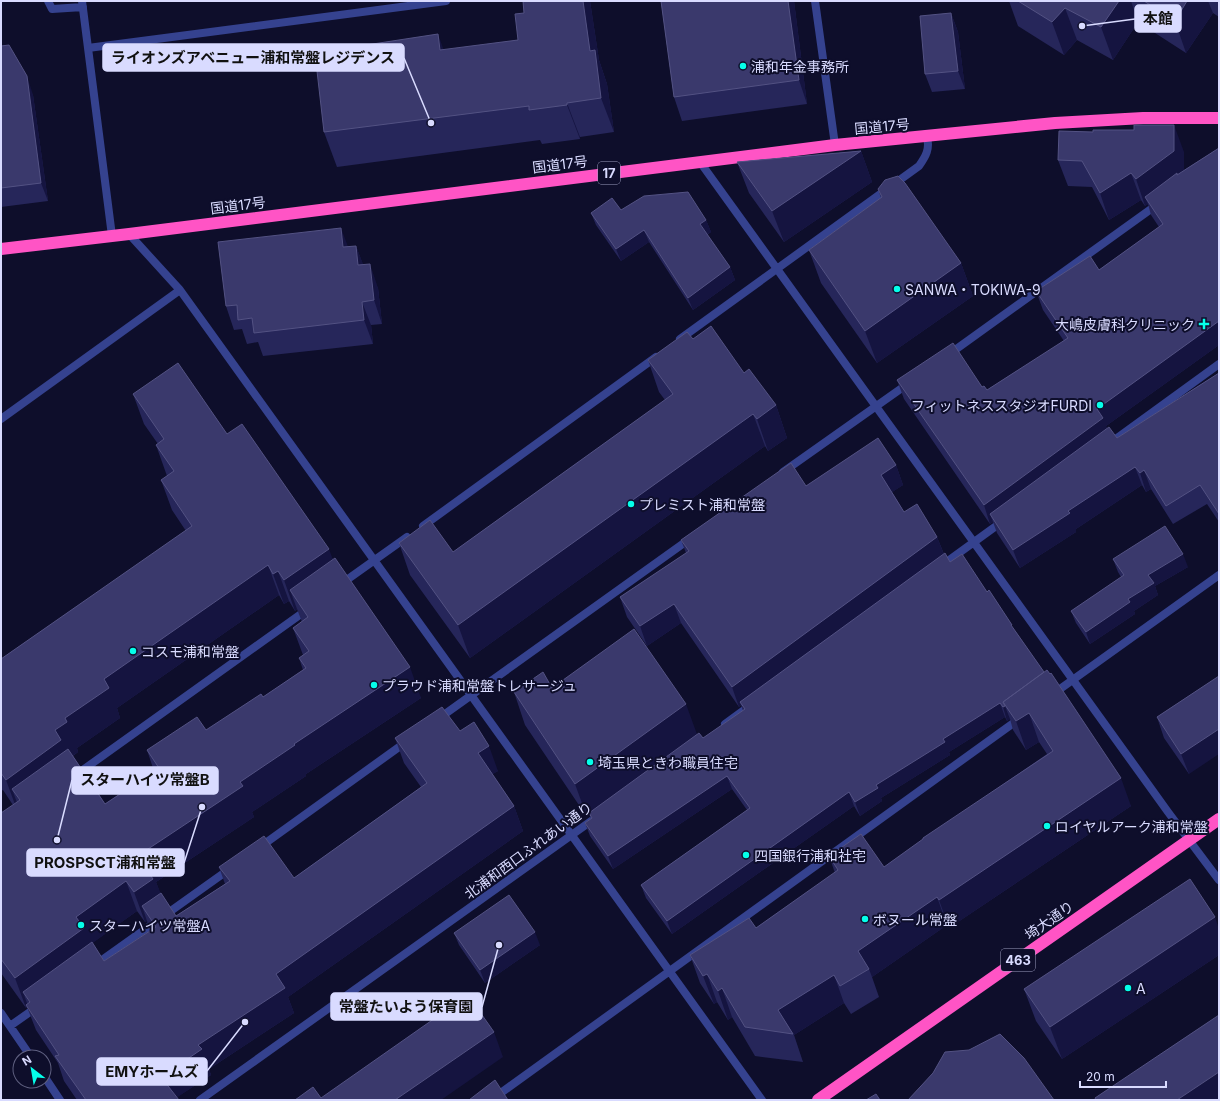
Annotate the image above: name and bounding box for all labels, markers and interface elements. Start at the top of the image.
callout: 本館 [1135,5,1181,32]
text: 本館 [1143,9,1173,28]
callout: ライオンズアベニュー浦和常盤レジデンス [103,44,404,71]
text: ライオンズアベニュー浦和常盤レジデンス [111,48,395,67]
place label: 浦和年金事務所 [751,58,849,75]
marker: 浦和年金事務所 [738,61,748,71]
street label: 国道17号 [854,115,910,137]
street label: 国道17号 [531,152,589,176]
road number: 17 [598,162,620,184]
street label: 国道17号 [209,193,267,217]
place label: SANWA・TOKIWA-9 [905,281,1041,298]
marker: SANWA・TOKIWA-9 [892,284,902,294]
place label: 大嶋皮膚科クリニック [1055,316,1195,333]
marker: 大嶋皮膚科クリニック [1198,318,1210,330]
place label: フィットネススタジオFURDI [911,397,1092,414]
marker: フィットネススタジオFURDI [1095,400,1105,410]
place label: プレミスト浦和常盤 [639,496,765,513]
marker: プレミスト浦和常盤 [626,499,636,509]
place label: コスモ浦和常盤 [141,643,239,660]
marker: コスモ浦和常盤 [128,646,138,656]
place label: プラウド浦和常盤トレサージュ [382,677,577,694]
marker: プラウド浦和常盤トレサージュ [369,680,379,690]
place label: 埼玉県ときわ職員住宅 [598,754,738,771]
marker: 埼玉県ときわ職員住宅 [585,757,595,767]
callout: スターハイツ常盤B [72,767,218,794]
text: スターハイツ常盤B [80,770,210,789]
street label: 北浦和西口ふれあい通り [461,798,595,902]
place label: ロイヤルアーク浦和常盤 [1055,818,1208,835]
marker: ロイヤルアーク浦和常盤 [1042,821,1052,831]
place label: 四国銀行浦和社宅 [754,847,866,864]
callout: PROSPSCT浦和常盤 [27,849,184,876]
marker: 四国銀行浦和社宅 [741,850,751,860]
text: PROSPSCT浦和常盤 [34,853,176,872]
street label: 埼大通り [1021,897,1077,943]
place label: ボヌール常盤 [873,911,957,928]
marker: ボヌール常盤 [860,914,870,924]
place label: スターハイツ常盤A [89,917,210,934]
marker: スターハイツ常盤A [76,920,86,930]
road number: 463 [1001,949,1035,971]
place label: A [1136,980,1146,997]
marker: A [1123,983,1133,993]
callout: 常盤たいよう保育園 [331,993,482,1020]
text: 常盤たいよう保育園 [339,997,473,1016]
north arrow [12,1049,52,1089]
text: N [20,1052,34,1069]
callout: EMYホームズ [97,1058,207,1085]
text: EMYホームズ [105,1062,199,1081]
scale bar [1080,1063,1166,1089]
text: 20 m [1086,1069,1115,1084]

